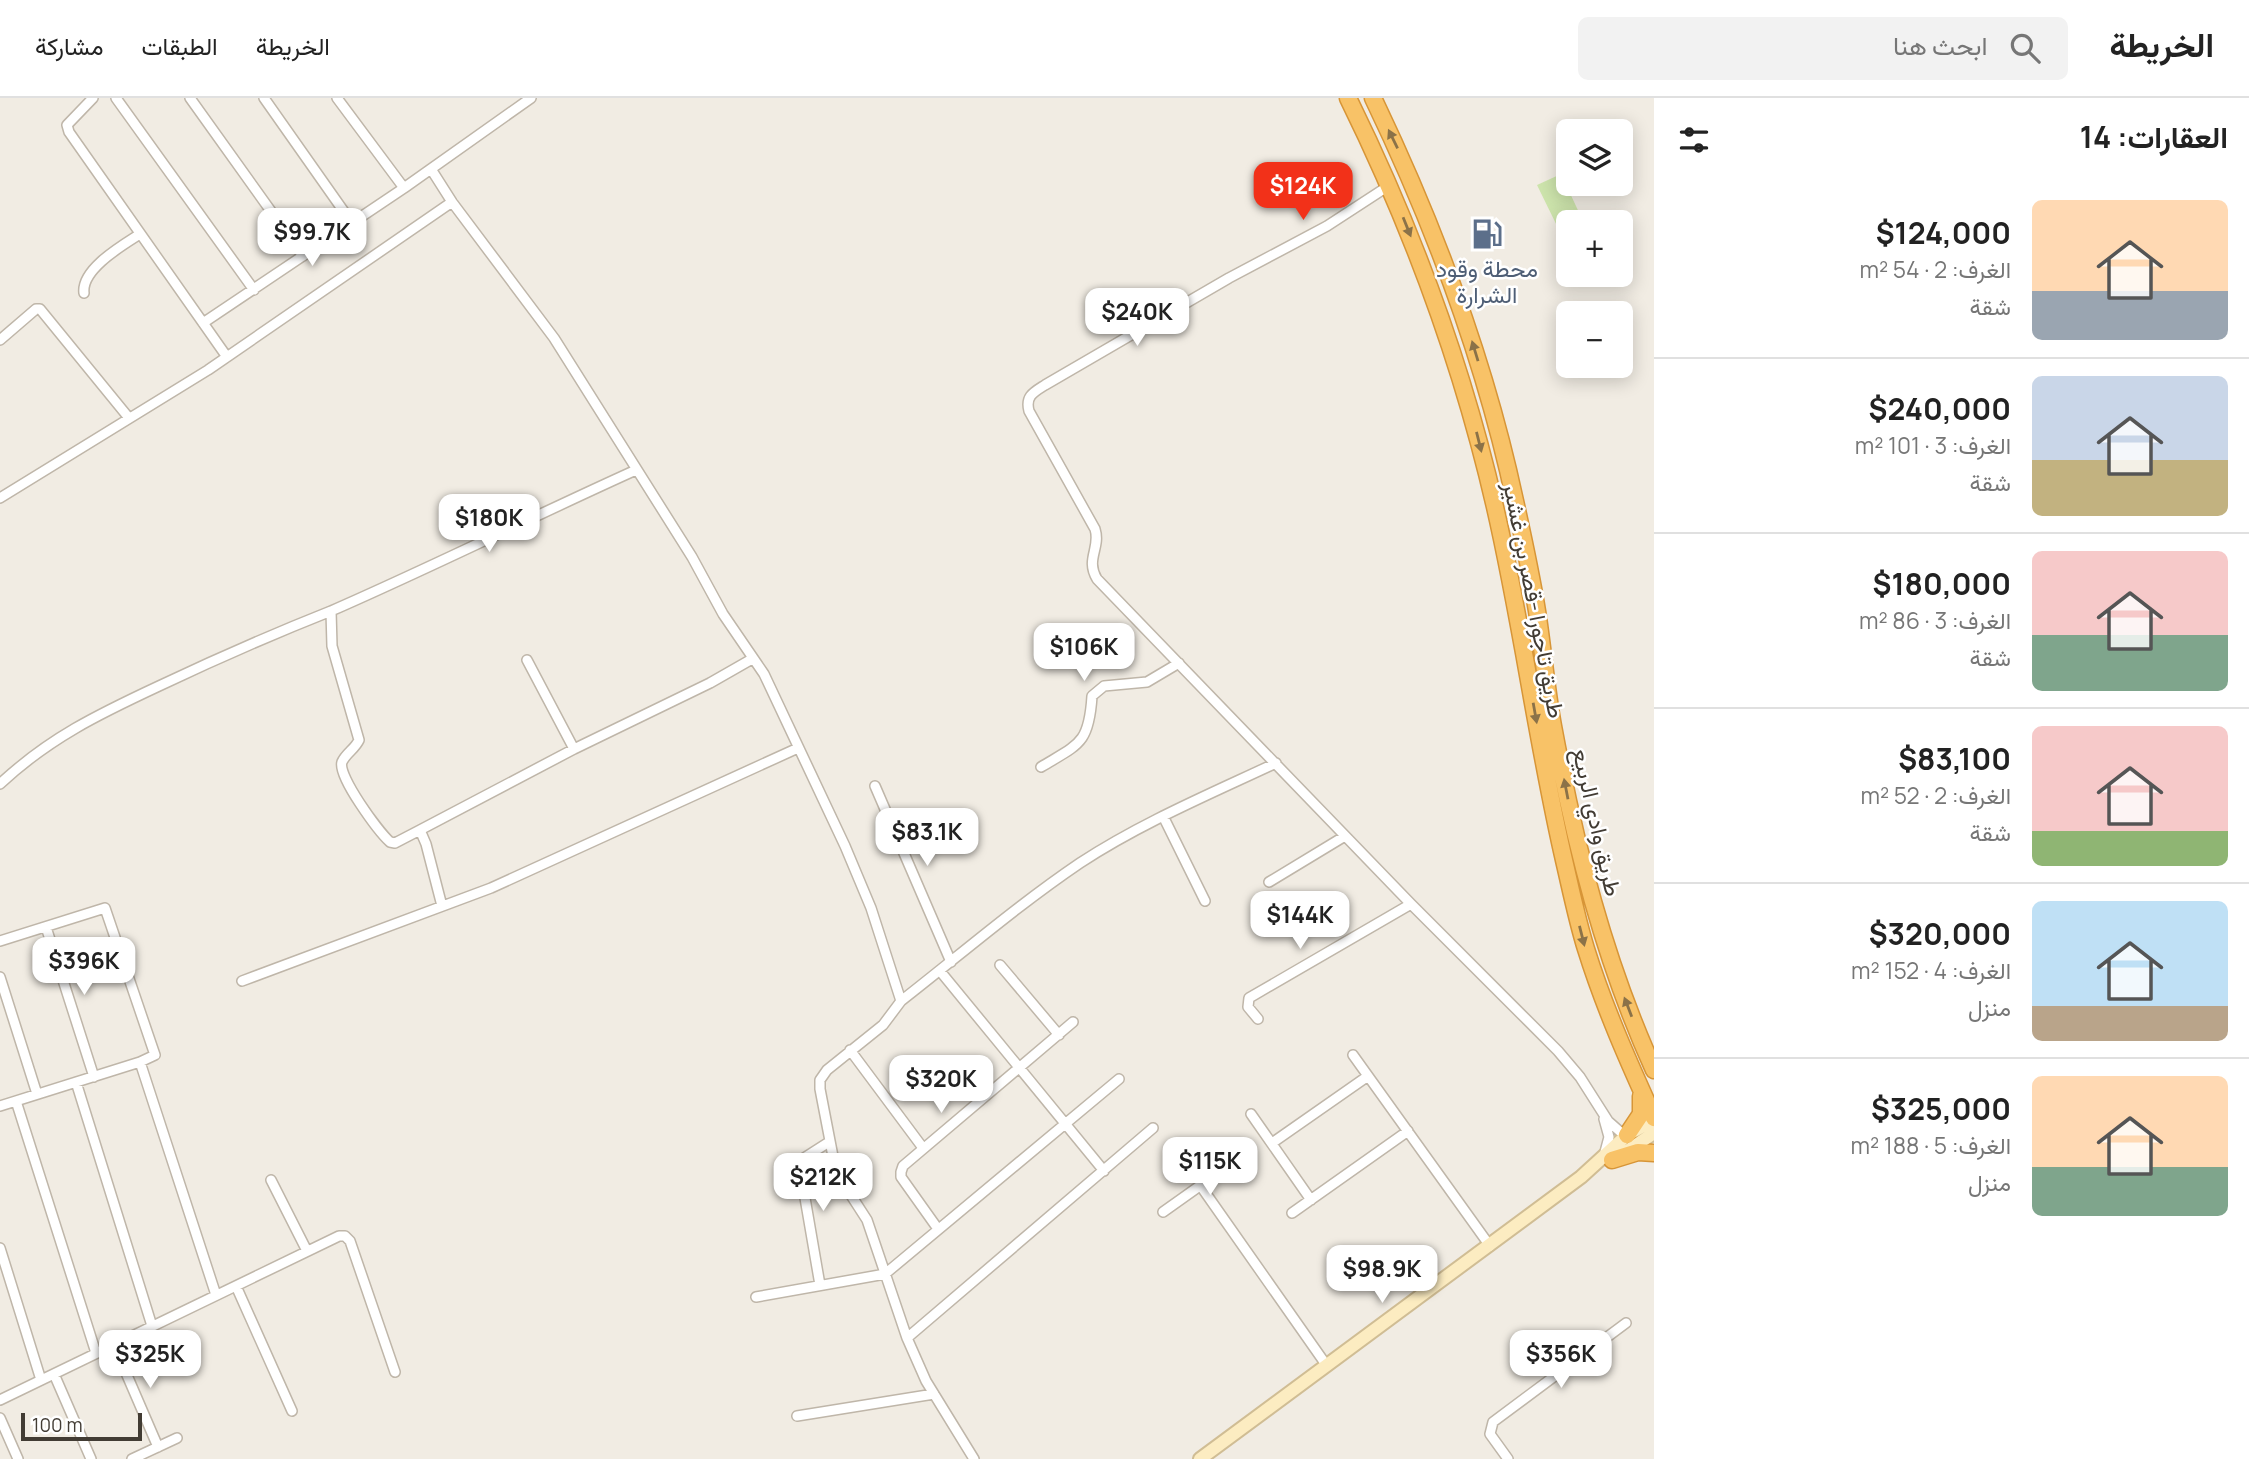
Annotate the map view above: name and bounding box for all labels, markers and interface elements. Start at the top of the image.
search box [1578,17,2068,80]
text: الخريطة [2110,22,2214,67]
text: ابحث هنا [1893,27,1988,63]
text: مشاركة [35,29,103,62]
text: الطبقات [141,29,218,62]
text: الخريطة [256,29,330,62]
icon: search [2006,29,2044,67]
text: العقارات: 14 [2080,116,2228,157]
map controls [1556,119,1633,378]
button: layers [1556,119,1633,196]
icon: filters [1675,121,1713,159]
one-way arrow [1387,129,1398,149]
pin: $124K [1254,162,1352,222]
text: $124K [1270,169,1336,201]
pin: $99.7K [255,208,369,268]
button: + [1556,210,1633,287]
text: $124,000 [1876,212,2011,253]
text: $99.7K [273,215,351,247]
one-way arrow [1402,216,1413,237]
fuel station icon: محطة وقود الشرارة [1470,217,1504,251]
icon: home [2088,228,2172,312]
place label: محطة وقود الشرارة [1436,252,1538,310]
text: الغرف: 2 · 54 m² [1859,253,2011,285]
pin: $240K [1088,288,1186,348]
text: شقة [1969,290,2011,322]
text: $240K [1101,295,1173,327]
button: − [1556,301,1633,378]
one-way arrow [1469,340,1480,361]
text: $240,000 [1869,388,2011,429]
icon: home [2088,404,2172,488]
text: الغرف: 3 · 101 m² [1855,429,2011,461]
one-way arrow [1474,432,1485,454]
text: شقة [1969,466,2011,498]
street label: طريق تاجورا -قصر بن غشير [1496,478,1574,721]
pin: $180K [440,494,538,554]
text: $180K [455,501,523,533]
text: $180,000 [1873,563,2011,604]
icon: home [2088,579,2172,663]
text: الغرف: 3 · 86 m² [1859,604,2011,636]
pin: $106K [1035,624,1133,683]
text: $106K [1050,630,1118,662]
text: شقة [1969,641,2011,673]
one-way arrow [1530,702,1541,724]
text: $83,100 [1898,738,2011,779]
street label: طريق وادي الربيع [1562,745,1631,900]
icon: home [2088,754,2172,838]
one-way arrow [1560,778,1571,800]
text: الغرف: 2 · 52 m² [1861,779,2011,811]
pin: $83.1K [870,808,984,868]
text: $83.1K [891,815,963,847]
text: شقة [1969,816,2011,848]
pin: $144K [1251,892,1349,951]
text: $144K [1266,898,1334,930]
text: $320,000 [1869,913,2011,954]
one-way arrow [1577,925,1588,947]
icon: home [2088,929,2172,1013]
pin: $396K [35,937,133,997]
text: $396K [48,944,120,976]
text: الغرف: 4 · 152 m² [1851,954,2011,986]
text: منزل [1968,991,2011,1023]
one-way arrow [1622,997,1633,1018]
pin: $320K [892,1056,990,1115]
text: $320K [905,1062,977,1094]
text: $325,000 [1871,1088,2011,1129]
icon: home [2088,1104,2172,1188]
text: الغرف: 5 · 188 m² [1850,1129,2011,1161]
pin: $115K [1161,1138,1259,1197]
text: $115K [1179,1144,1241,1176]
pin: $212K [774,1154,872,1213]
text: $212K [790,1160,856,1192]
text: منزل [1968,1166,2011,1198]
pin: $98.9K [1325,1246,1439,1305]
text: $98.9K [1343,1252,1421,1284]
pin: $325K [101,1330,199,1390]
pin: $356K [1512,1330,1610,1390]
text: $325K [115,1337,185,1369]
text: $356K [1526,1337,1596,1369]
scale bar [21,1410,142,1442]
text: 100 m [32,1412,83,1438]

